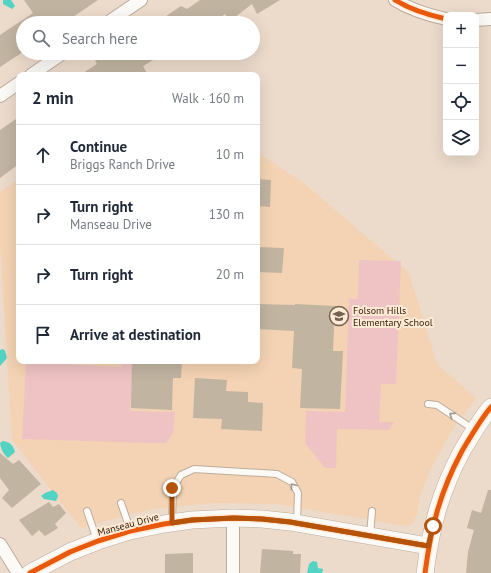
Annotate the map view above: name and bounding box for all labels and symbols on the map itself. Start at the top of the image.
place label: Folsom Hills Elementary School [353,304,433,329]
school or university icon: Folsom Hills Elementary School [328,305,350,327]
one-way arrow [449,412,456,420]
route end [163,479,181,497]
one-way arrow [291,484,298,491]
street label: Manseau Drive [96,510,160,539]
route start [424,517,442,535]

